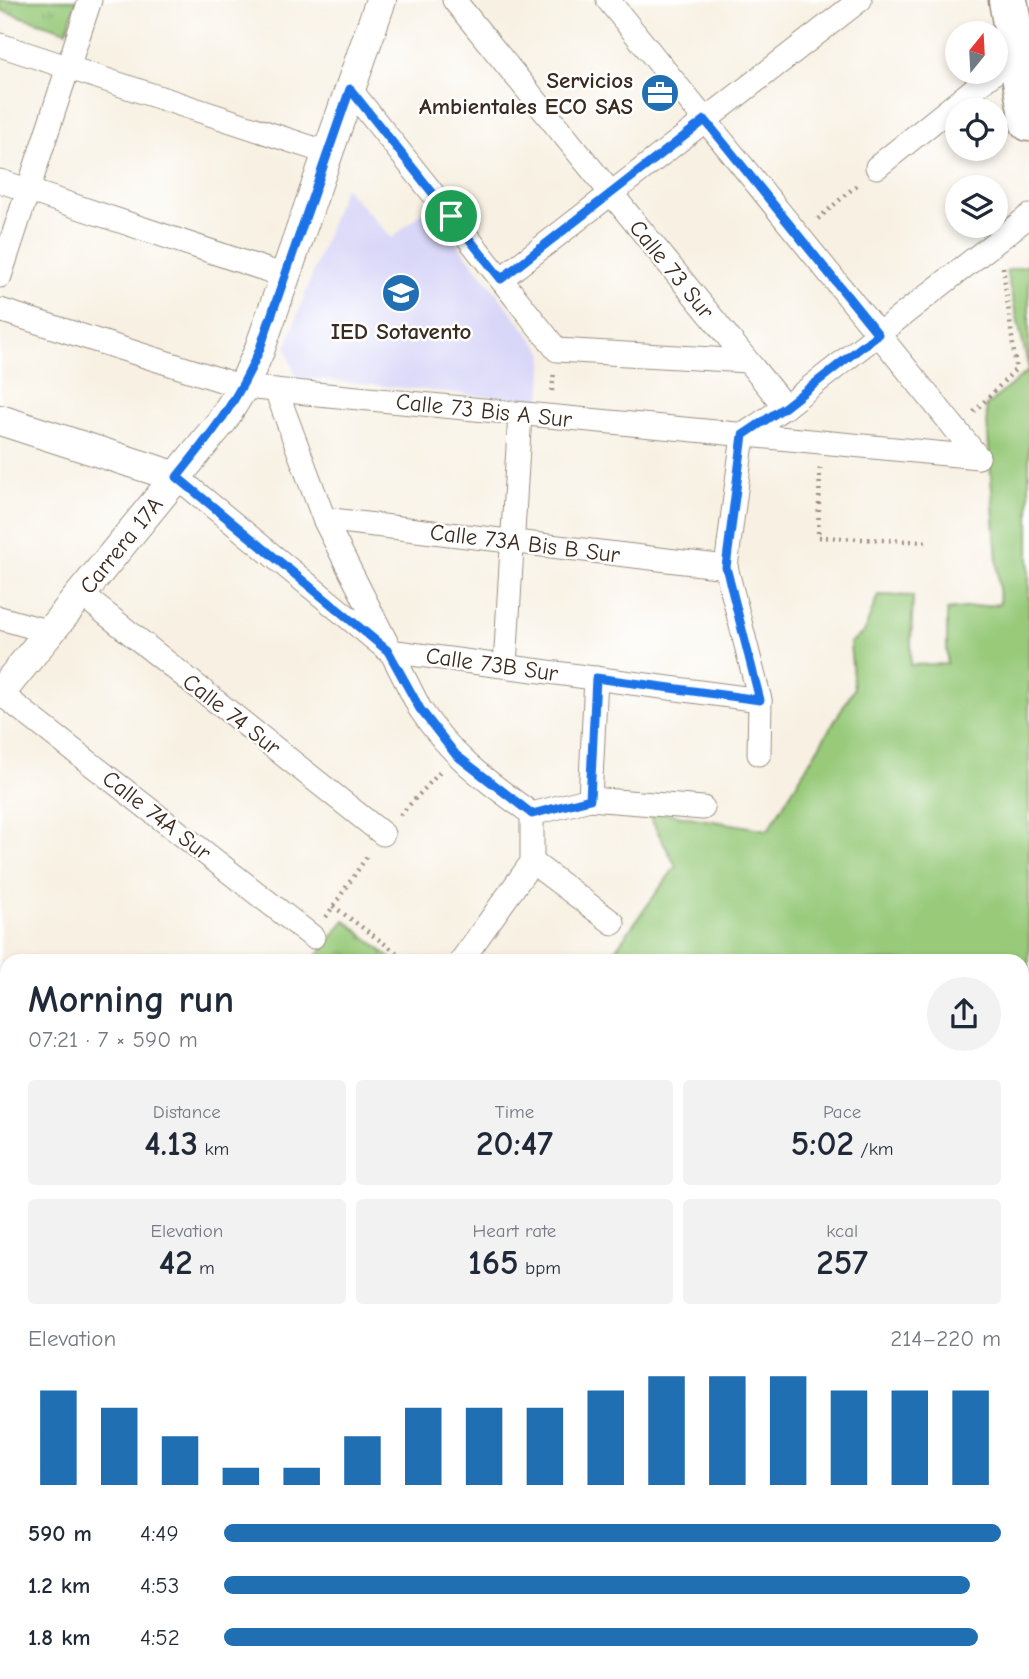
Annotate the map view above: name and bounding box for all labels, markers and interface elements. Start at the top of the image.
north arrow [945,21,1008,84]
map controls [945,21,1008,238]
place label: Servicios Ambientales ECO SAS [419,67,633,120]
office icon: Servicios Ambientales ECO SAS [639,72,681,114]
button: locate [945,98,1008,161]
button: layers [945,175,1008,238]
pin [421,186,481,246]
icon: arrive [432,197,470,235]
street label: Calle 73 Sur [624,215,720,325]
school or university icon: IED Sotavento [380,272,422,314]
place label: IED Sotavento [331,318,471,345]
street label: Calle 73 Bis A Sur [395,388,574,433]
street label: Carrera 17A [74,491,169,599]
street label: Calle 73A Bis B Sur [428,518,622,569]
street label: Calle 73B Sur [424,642,561,687]
street label: Calle 74 Sur [177,668,287,761]
street label: Calle 74A Sur [97,765,217,867]
button: share [927,977,1001,1051]
text: Morning run [28,978,234,1022]
text: 07:21 · 7 × 590 m [28,1026,198,1053]
text: Distance [153,1101,221,1123]
text: Time [495,1101,534,1123]
text: Pace [823,1101,861,1123]
text: 4.13 [144,1123,198,1164]
text: 20:47 [476,1123,553,1164]
text: 5:02 [791,1123,854,1164]
text: km [198,1138,229,1160]
text: /km [854,1138,894,1160]
text: Elevation [150,1220,223,1242]
text: Heart rate [473,1220,556,1242]
text: kcal [826,1220,858,1242]
text: 42 [159,1242,193,1283]
text: 165 [468,1242,519,1283]
text: 257 [816,1242,868,1283]
text: m [193,1257,215,1279]
text: bpm [519,1257,561,1279]
text: Elevation [28,1325,116,1352]
text: 214–220 m [890,1325,1001,1352]
text: 590 m [28,1520,92,1547]
text: 4:49 [140,1520,179,1547]
text: 1.2 km [28,1572,90,1599]
text: 4:53 [140,1572,179,1599]
text: 1.8 km [28,1624,91,1651]
text: 4:52 [140,1624,180,1651]

